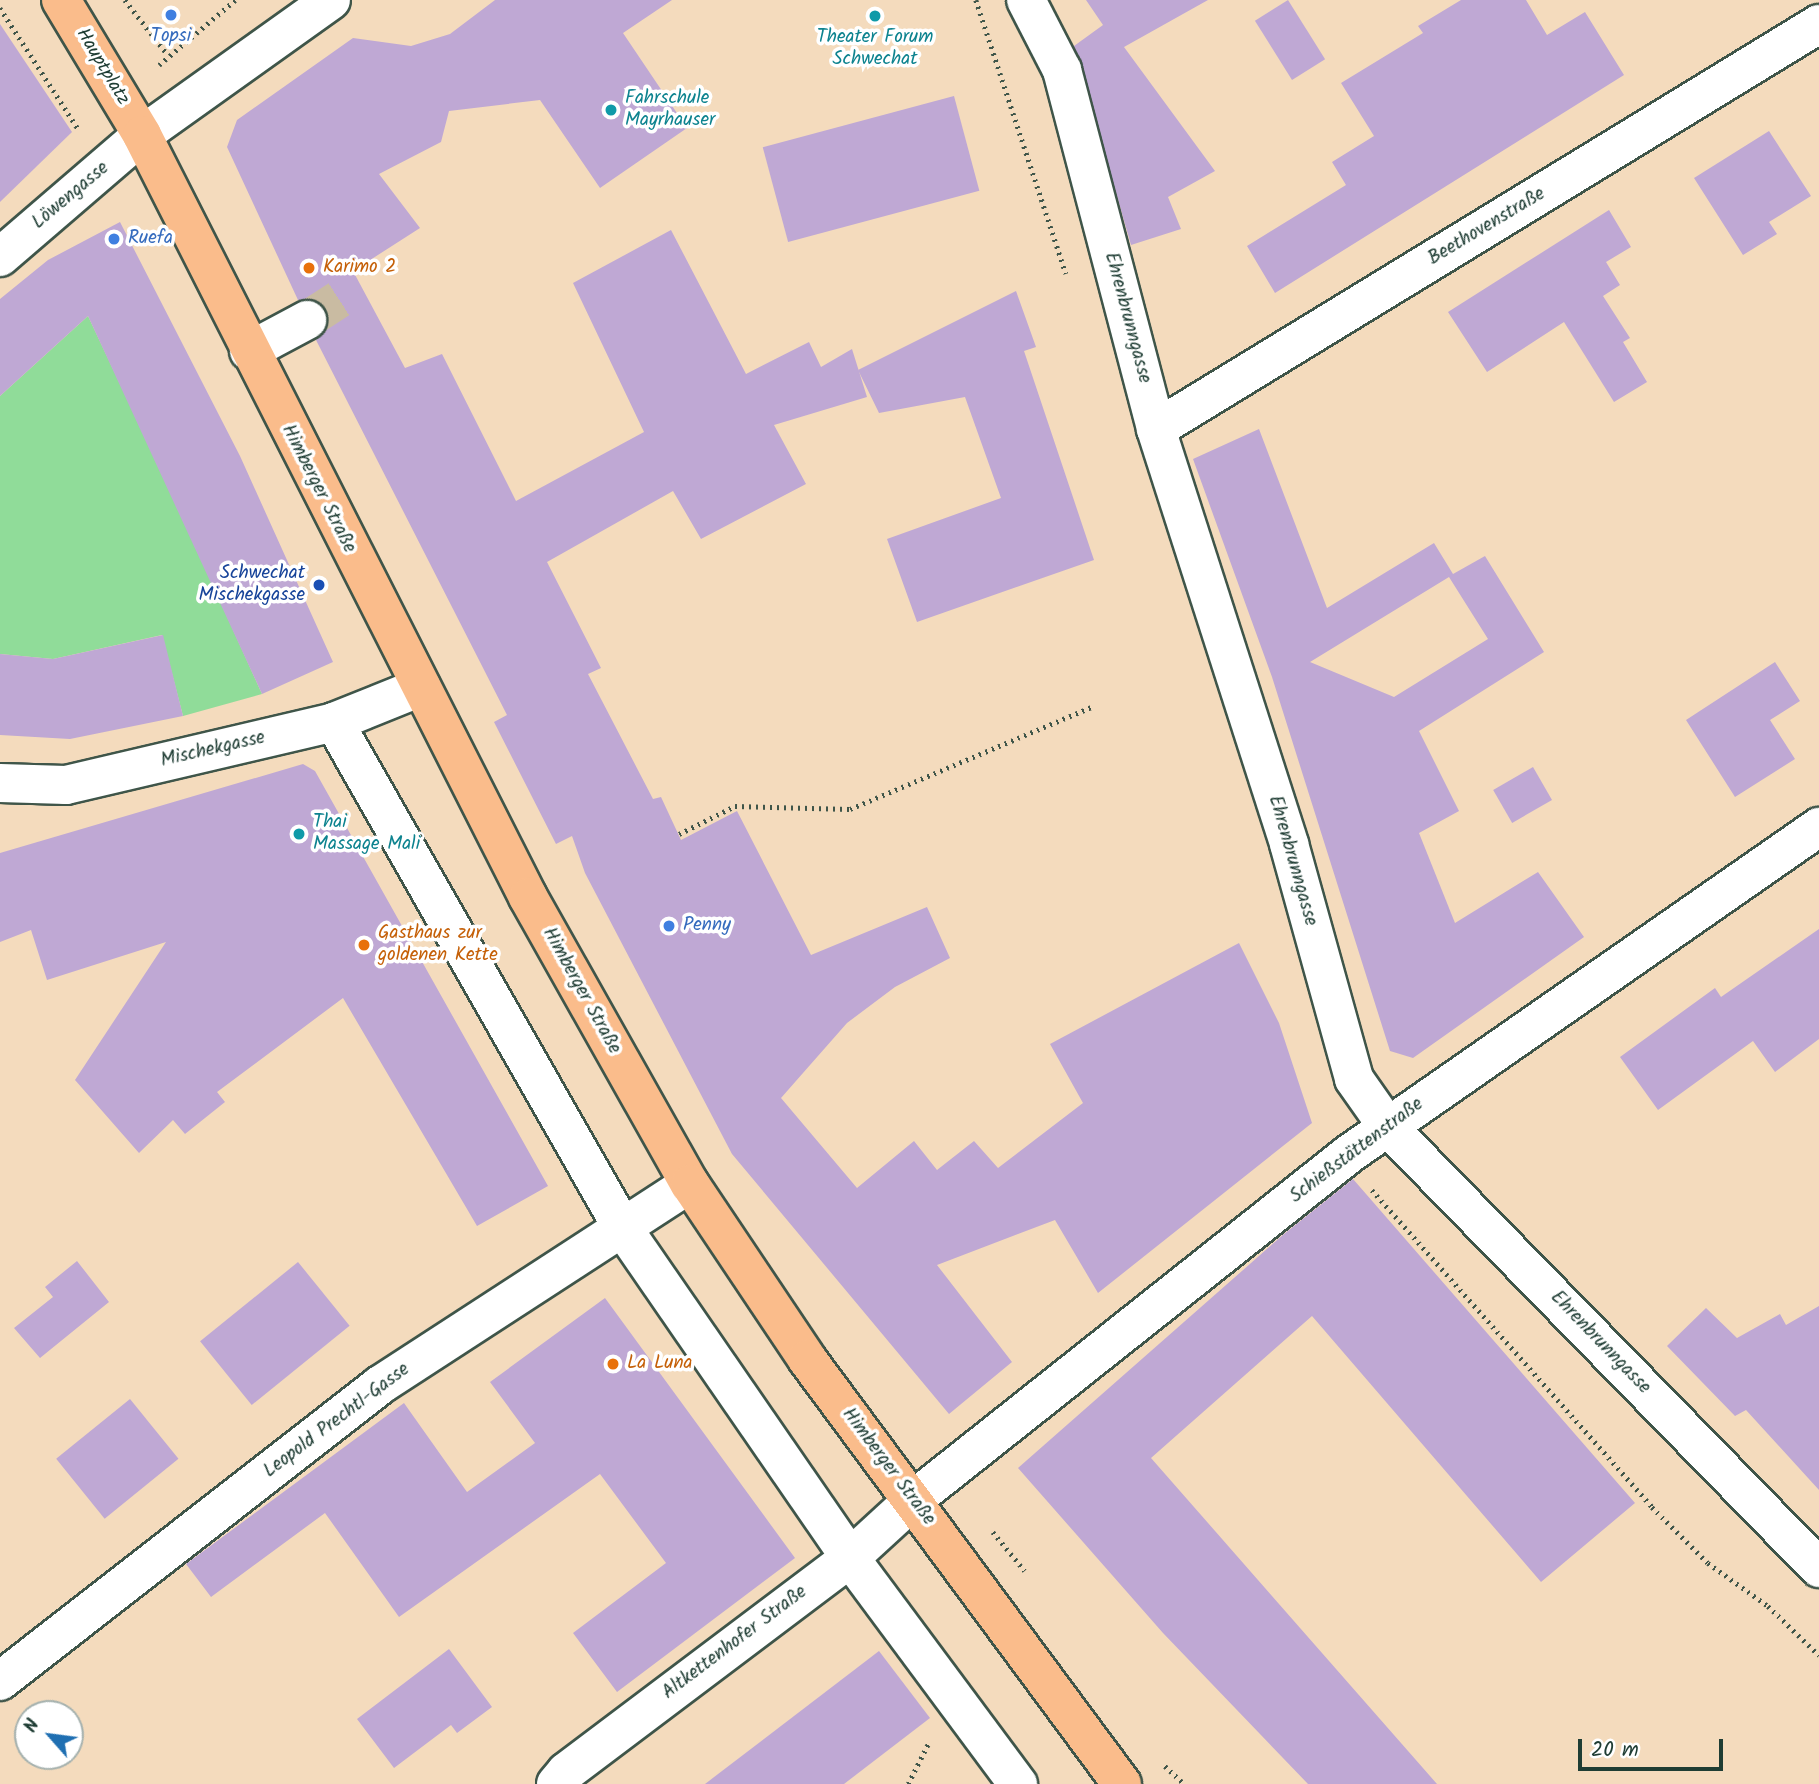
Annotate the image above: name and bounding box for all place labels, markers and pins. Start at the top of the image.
marker: Topsi [163,7,179,23]
marker: Theater Forum Schwechat [867,8,883,24]
place label: Topsi [151,26,191,48]
place label: Theater Forum Schwechat [817,27,933,71]
place label: Fahrschule Mayrhauser [625,88,715,132]
marker: Fahrschule Mayrhauser [603,102,619,118]
place label: Ruefa [128,228,173,250]
marker: Ruefa [106,231,122,247]
place label: Karimo 2 [323,257,396,279]
marker: Karimo 2 [301,260,317,276]
place label: Schwechat Mischekgasse [199,563,305,607]
marker: Schwechat Mischekgasse [311,577,327,593]
place label: Thai Massage Mali [313,812,420,856]
marker: Thai Massage Mali [291,826,307,842]
place label: Penny [683,915,731,937]
marker: Penny [661,918,677,934]
place label: Gasthaus zur goldenen Kette [378,923,498,967]
marker: Gasthaus zur goldenen Kette [356,937,372,953]
place label: La Luna [627,1353,692,1375]
marker: La Luna [605,1356,621,1372]

